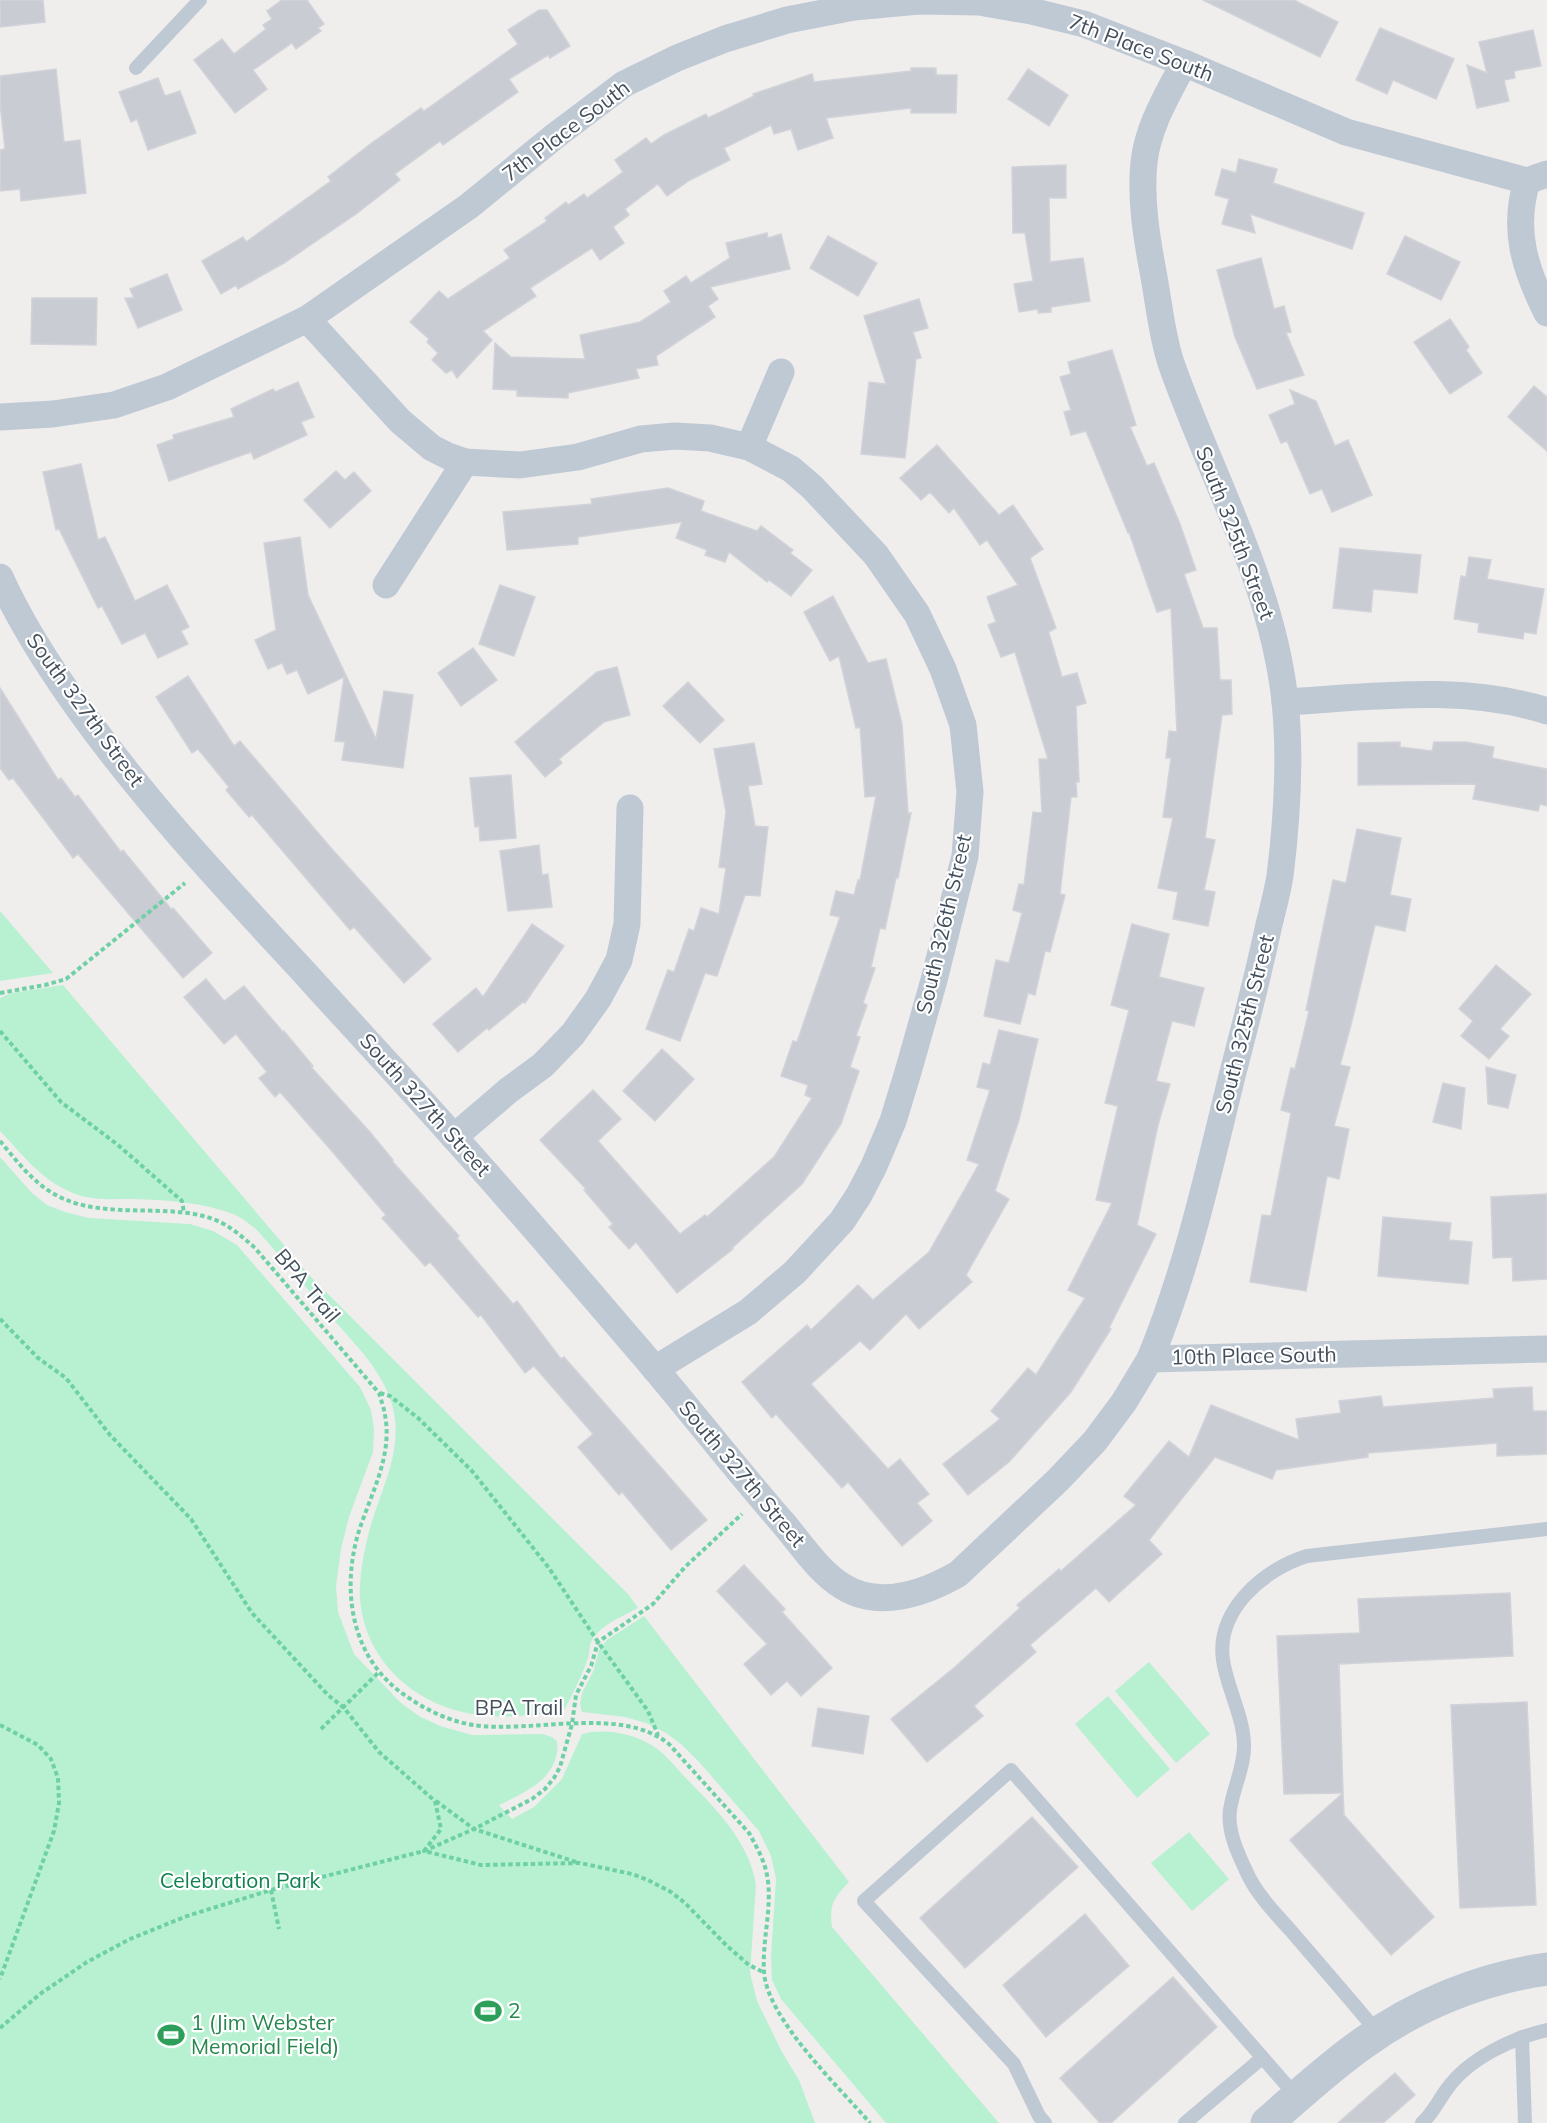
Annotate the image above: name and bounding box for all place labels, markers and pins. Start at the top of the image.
sports icon: 2 [473,1996,503,2026]
place label: 2 [508,1997,521,2023]
place label: 1 (Jim Webster Memorial Field) [191,2009,339,2059]
sports icon: 1 (Jim Webster Memorial Field) [156,2020,186,2050]

